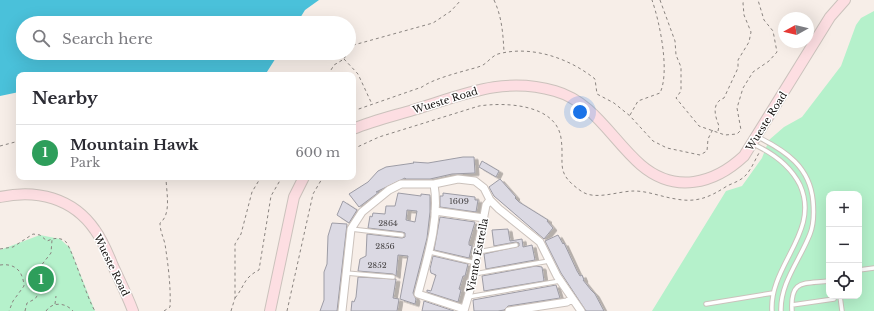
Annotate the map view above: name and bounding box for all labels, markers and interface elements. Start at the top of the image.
north arrow [778,12,814,48]
search box [16,16,356,60]
icon: search [30,27,52,49]
text: Search here [62,29,153,48]
street label: Wueste Road [410,84,480,117]
text: Nearby [32,88,98,109]
street label: Wueste Road [743,89,790,154]
your location [570,102,590,122]
text: Mountain Hawk [70,135,199,154]
text: 1 [42,144,48,161]
text: 600 m [295,144,340,161]
text: Park [70,154,100,171]
map controls [826,191,862,299]
button: + [826,191,862,227]
house number: 1609 [449,196,469,206]
street label: Viento Estrella [464,217,491,294]
house number: 2864 [378,218,398,228]
button: − [826,227,862,263]
street label: Wueste Road [90,231,132,299]
house number: 2856 [375,241,395,251]
house number: 2852 [367,260,387,270]
button: locate [826,263,862,299]
pin: 1 [28,264,54,294]

